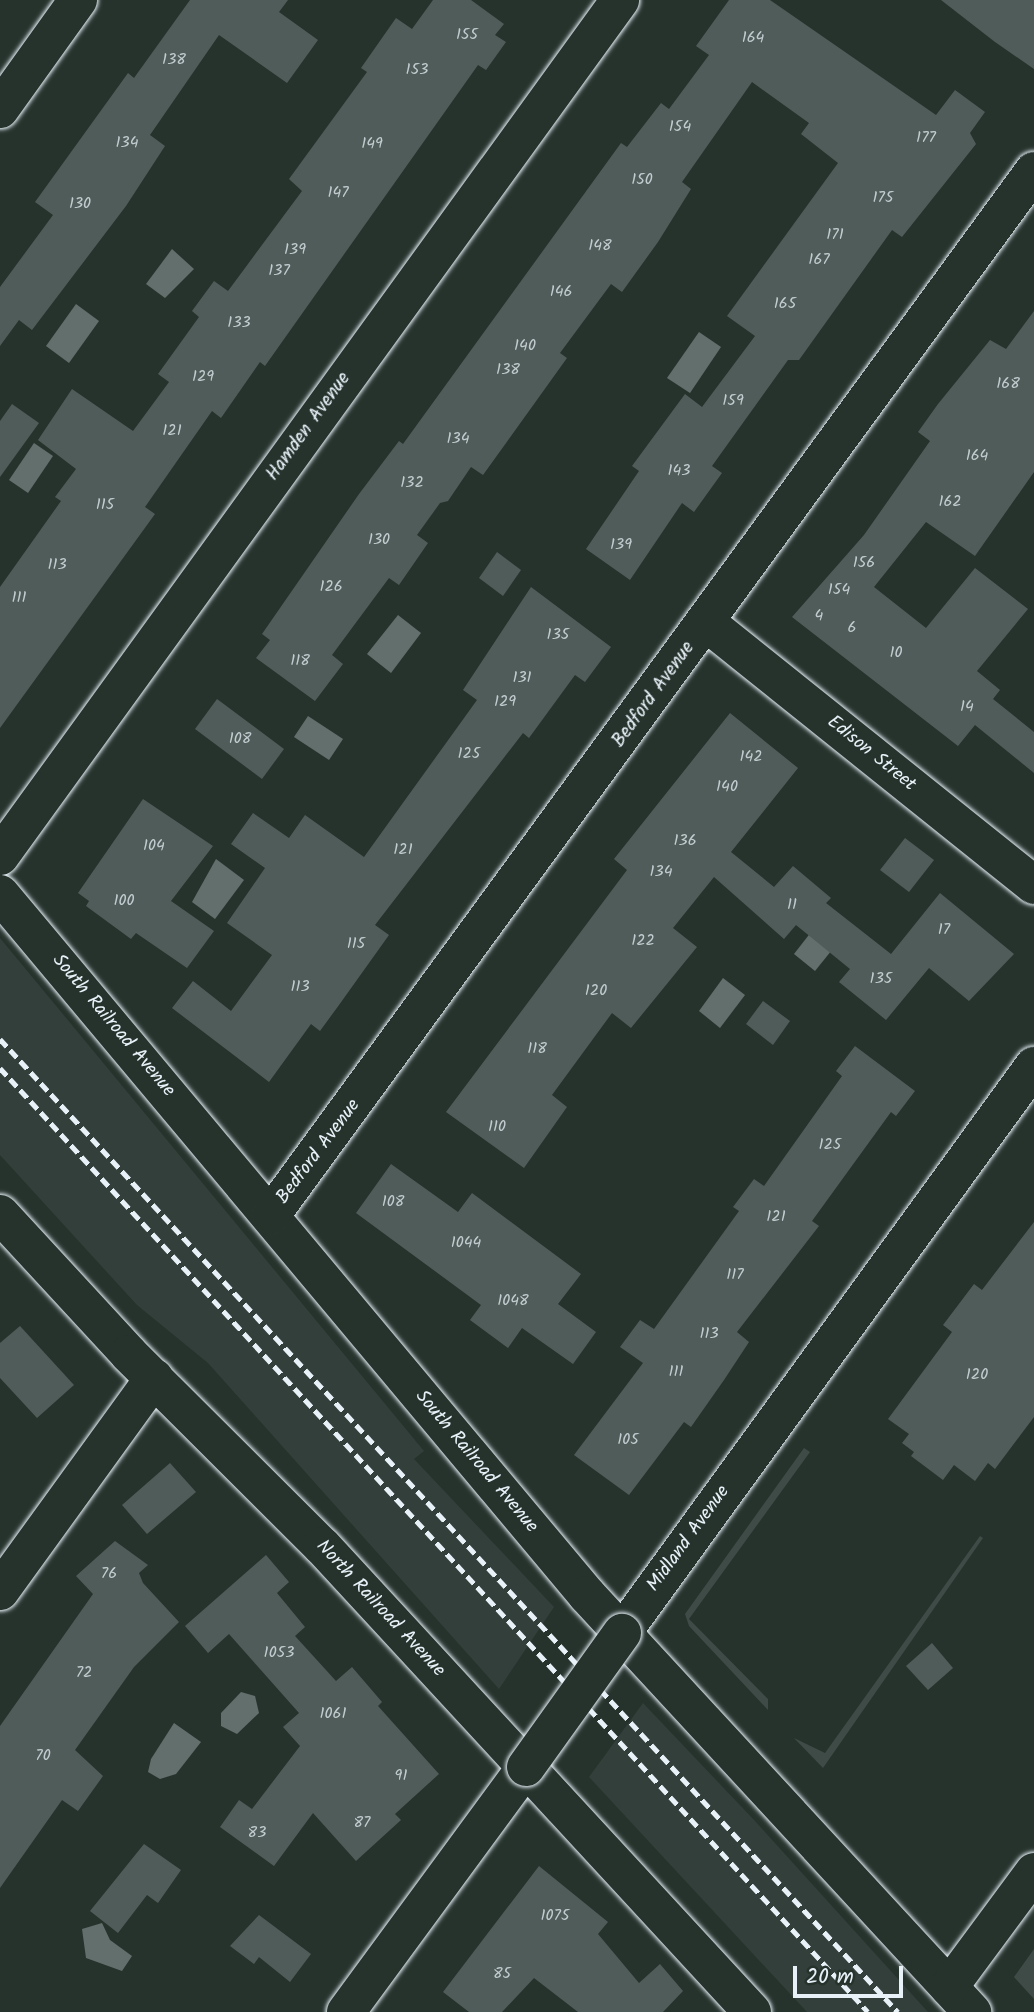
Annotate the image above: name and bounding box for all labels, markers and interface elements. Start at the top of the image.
house number: 155 [456,25,478,45]
house number: 164 [742,28,764,48]
house number: 138 [162,50,186,70]
house number: 153 [406,60,428,80]
house number: 154 [669,117,691,137]
house number: 177 [916,128,936,148]
house number: 134 [116,133,138,153]
house number: 149 [361,134,383,154]
house number: 150 [631,170,653,190]
house number: 147 [327,183,349,203]
house number: 175 [873,188,893,208]
house number: 130 [69,194,91,214]
house number: 171 [826,225,844,245]
house number: 148 [588,236,612,256]
house number: 139 [284,240,306,260]
house number: 167 [808,250,830,270]
house number: 137 [268,261,290,281]
house number: 146 [550,282,572,302]
house number: 165 [774,294,796,314]
house number: 133 [227,313,251,333]
house number: 140 [514,336,536,356]
house number: 138 [496,360,520,380]
house number: 129 [192,367,214,387]
street label: Hamden Avenue [262,368,356,486]
house number: 168 [996,374,1020,394]
house number: 159 [722,391,744,411]
house number: 121 [162,421,182,441]
house number: 134 [447,429,469,449]
house number: 164 [966,446,988,466]
house number: 143 [668,461,690,481]
house number: 132 [400,473,424,493]
house number: 162 [938,492,962,512]
house number: 115 [96,495,114,515]
house number: 130 [368,530,390,550]
house number: 139 [610,535,632,555]
house number: 156 [853,553,875,573]
house number: 113 [47,555,67,575]
house number: 126 [319,577,343,597]
house number: 154 [828,580,850,600]
house number: 111 [11,588,27,608]
house number: 4 [815,606,823,626]
house number: 6 [848,618,856,638]
house number: 135 [547,625,569,645]
street label: Bedford Avenue [608,638,700,752]
house number: 10 [889,643,903,663]
house number: 118 [290,651,310,671]
house number: 131 [512,668,532,688]
house number: 129 [494,692,516,712]
house number: 14 [960,697,974,717]
street label: Edison Street [822,711,920,797]
house number: 108 [229,729,251,749]
house number: 125 [458,744,480,764]
house number: 142 [739,747,763,767]
house number: 140 [716,777,738,797]
house number: 136 [673,831,697,851]
house number: 104 [143,836,165,856]
house number: 121 [393,840,413,860]
house number: 134 [650,862,672,882]
house number: 100 [113,891,135,911]
house number: 11 [787,895,797,915]
house number: 17 [938,920,950,940]
house number: 122 [631,931,655,951]
house number: 115 [347,934,365,954]
street label: South Railroad Avenue [47,950,179,1102]
house number: 135 [870,969,892,989]
house number: 113 [290,977,310,997]
house number: 120 [585,981,607,1001]
house number: 118 [527,1039,547,1059]
street label: Bedford Avenue [272,1095,366,1209]
house number: 110 [488,1117,506,1137]
house number: 125 [819,1135,841,1155]
house number: 108 [382,1192,404,1212]
house number: 121 [766,1207,786,1227]
house number: 1044 [451,1233,481,1253]
house number: 117 [726,1265,744,1285]
house number: 1048 [497,1291,529,1311]
house number: 113 [699,1324,719,1344]
house number: 111 [668,1362,684,1382]
house number: 120 [966,1365,988,1385]
street label: South Railroad Avenue [410,1386,542,1538]
house number: 105 [617,1430,639,1450]
street label: Midland Avenue [643,1481,735,1597]
street label: North Railroad Avenue [311,1536,449,1682]
house number: 76 [101,1564,117,1584]
house number: 1053 [264,1643,294,1663]
house number: 72 [76,1663,92,1683]
house number: 1061 [320,1704,346,1724]
house number: 70 [35,1746,51,1766]
house number: 91 [395,1766,407,1786]
house number: 87 [353,1813,371,1833]
house number: 83 [248,1823,266,1843]
house number: 1075 [541,1906,569,1926]
scale bar [796,1952,906,1996]
text: 20 m [806,1961,854,1994]
house number: 85 [493,1964,511,1984]

